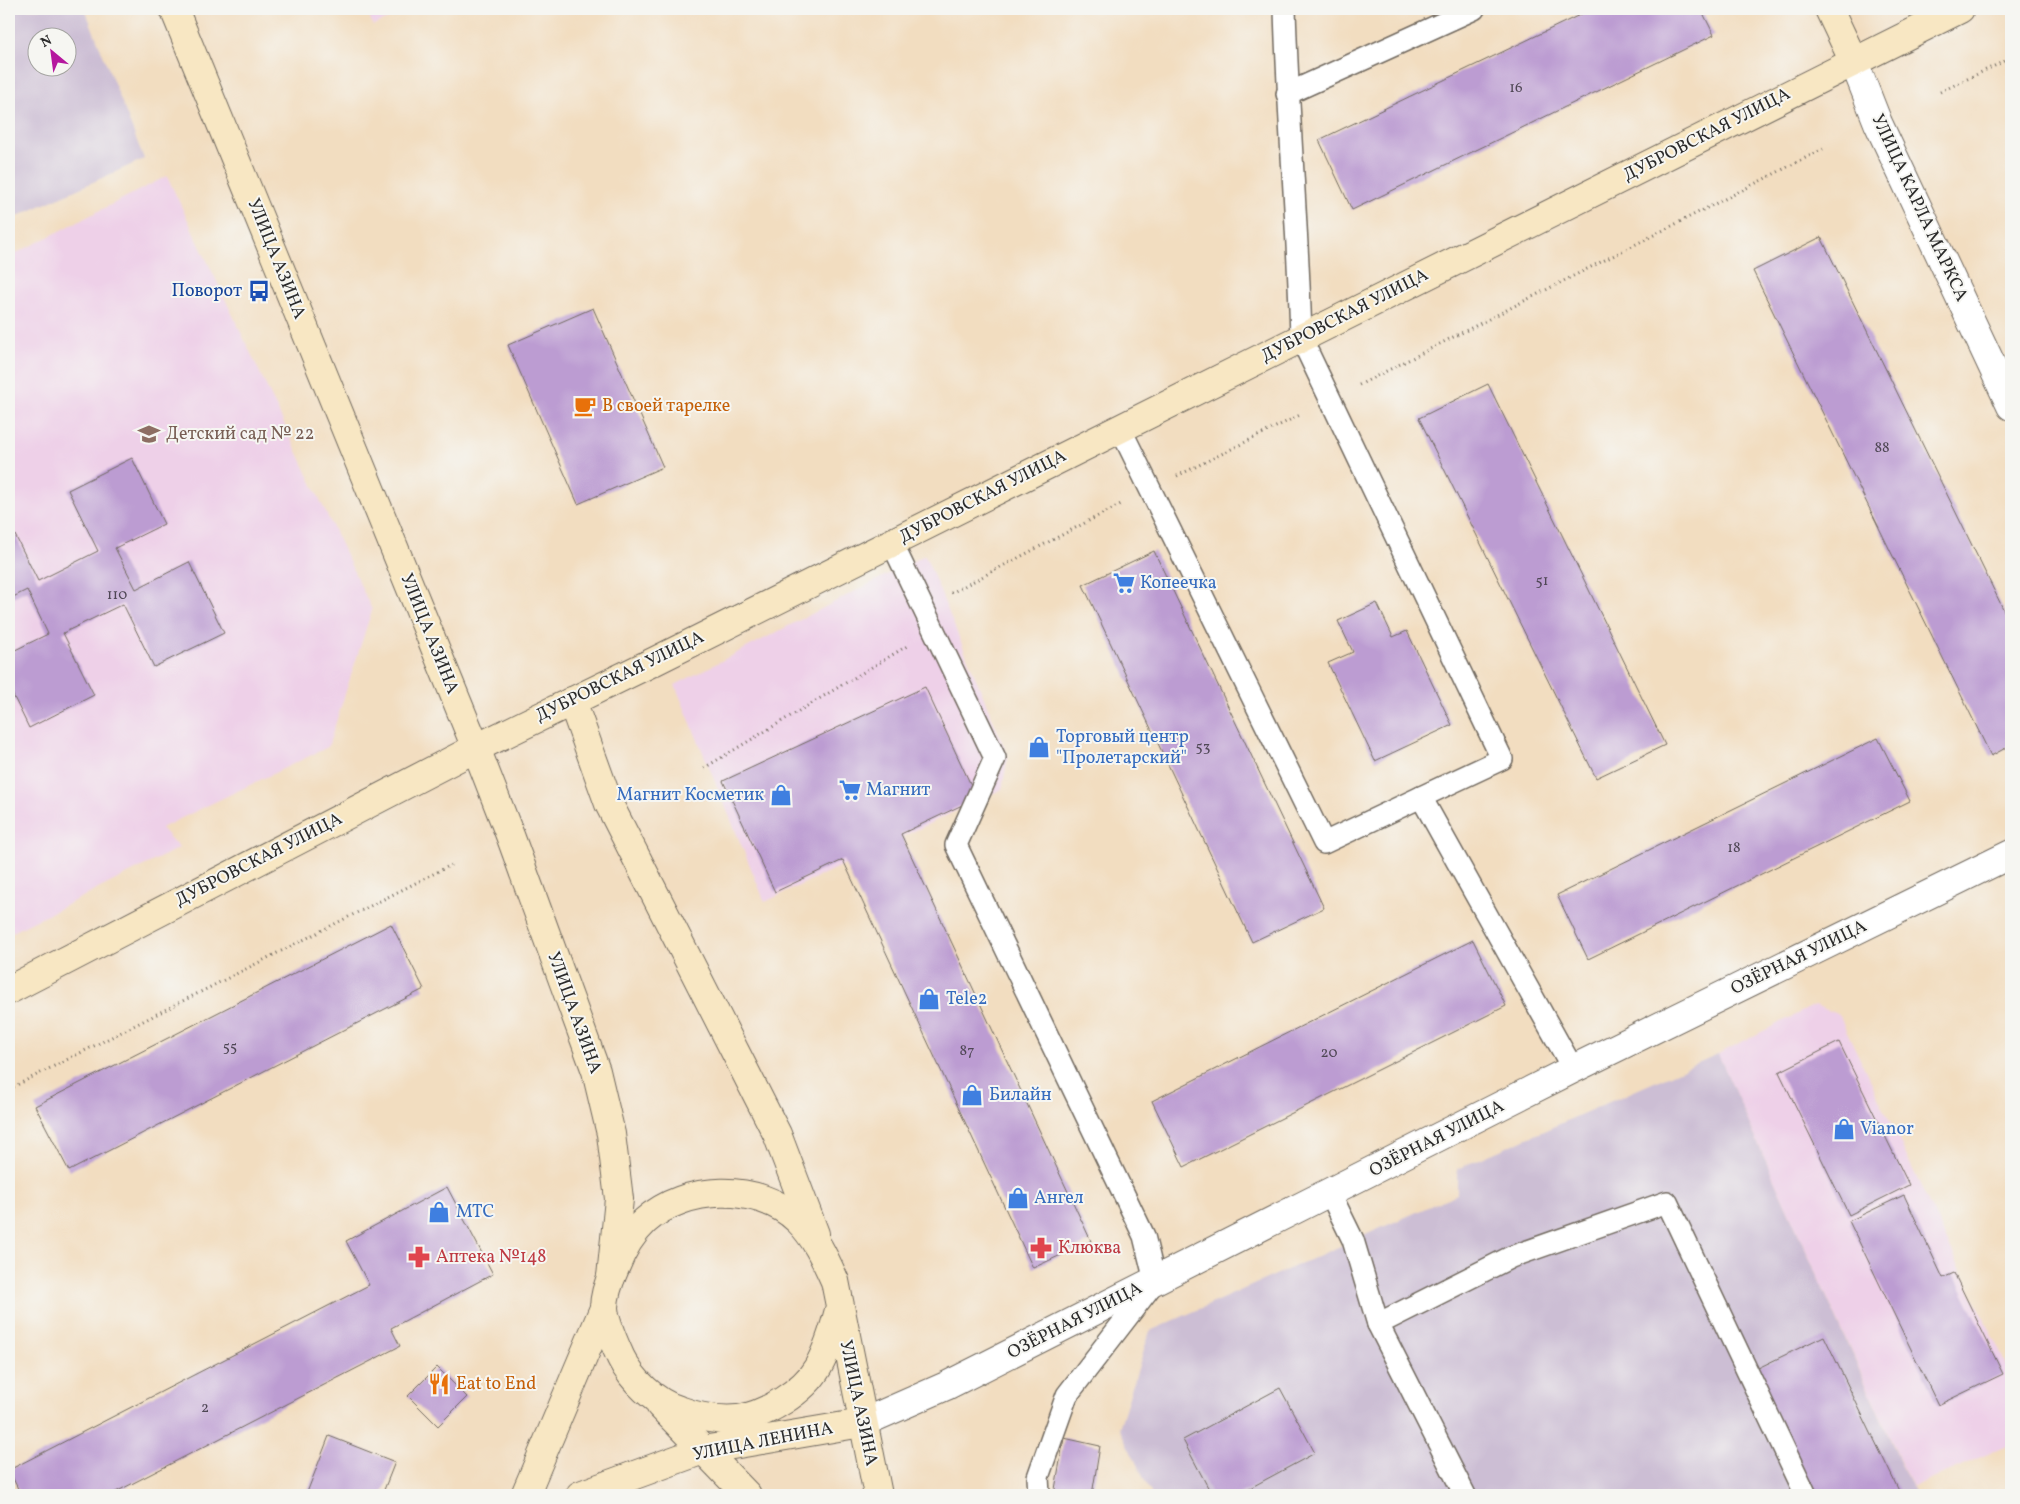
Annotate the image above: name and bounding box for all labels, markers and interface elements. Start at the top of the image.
north arrow [28,28,78,78]
text: N [37,31,55,53]
house number: 16 [1509,78,1523,99]
street label: ДУБРОВСКАЯ УЛИЦА [1619,82,1795,188]
street label: УЛИЦА КАРЛА МАРКСА [1865,110,1974,306]
street label: УЛИЦА АЗИНА [240,195,312,323]
street label: ДУБРОВСКАЯ УЛИЦА [1257,263,1433,369]
bus stop icon: Поворот [246,278,272,304]
place label: Поворот [172,279,242,304]
cafe icon: В своей тарелке [572,393,598,419]
place label: В своей тарелке [602,394,730,419]
school or university icon: Детский сад № 22 [136,421,162,447]
place label: Детский сад № 22 [166,422,314,447]
house number: 88 [1874,438,1890,459]
street label: ДУБРОВСКАЯ УЛИЦА [895,444,1071,550]
street label: УЛИЦА АЗИНА [393,570,465,698]
supermarket icon: Копеечка [1111,570,1137,596]
place label: Копеечка [1140,571,1217,596]
house number: 51 [1535,571,1549,592]
house number: 110 [107,585,127,606]
street label: ДУБРОВСКАЯ УЛИЦА [532,625,709,729]
place label: Торговый центр "Пролетарский" [1056,725,1189,771]
shop icon: Торговый центр "Пролетарский" [1026,734,1052,760]
house number: 53 [1196,737,1210,758]
supermarket icon: Магнит [837,777,863,803]
place label: Магнит [866,778,930,803]
shop icon: Магнит Косметик [768,782,794,808]
place label: Магнит Косметик [617,783,764,808]
street label: ДУБРОВСКАЯ УЛИЦА [171,807,347,913]
house number: 18 [1727,838,1741,859]
street label: ОЗЁРНАЯ УЛИЦА [1727,914,1871,1002]
street label: УЛИЦА АЗИНА [540,948,608,1078]
shop icon: Tele2 [916,986,942,1012]
place label: Tele2 [946,987,987,1012]
house number: 55 [223,1037,237,1058]
house number: 87 [960,1041,974,1062]
house number: 20 [1321,1043,1337,1064]
shop icon: Билайн [959,1082,985,1108]
place label: Билайн [989,1083,1052,1108]
street label: ОЗЁРНАЯ УЛИЦА [1365,1094,1509,1184]
shop icon: Vianor [1831,1116,1857,1142]
place label: Vianor [1860,1117,1914,1142]
shop icon: Ангел [1005,1185,1031,1211]
place label: Ангел [1034,1186,1084,1211]
shop icon: МТС [426,1199,452,1225]
place label: МТС [456,1200,494,1225]
pharmacy icon: Клюква [1028,1235,1054,1261]
place label: Клюква [1058,1236,1121,1261]
pharmacy icon: Аптека №148 [406,1244,432,1270]
place label: Аптека №148 [436,1245,546,1270]
street label: ОЗЁРНАЯ УЛИЦА [1003,1276,1147,1366]
street label: УЛИЦА АЗИНА [832,1338,884,1469]
restaurant icon: Eat to End [426,1371,452,1397]
place label: Eat to End [456,1372,536,1397]
house number: 2 [201,1398,209,1419]
street label: УЛИЦА ЛЕНИНА [691,1416,835,1468]

